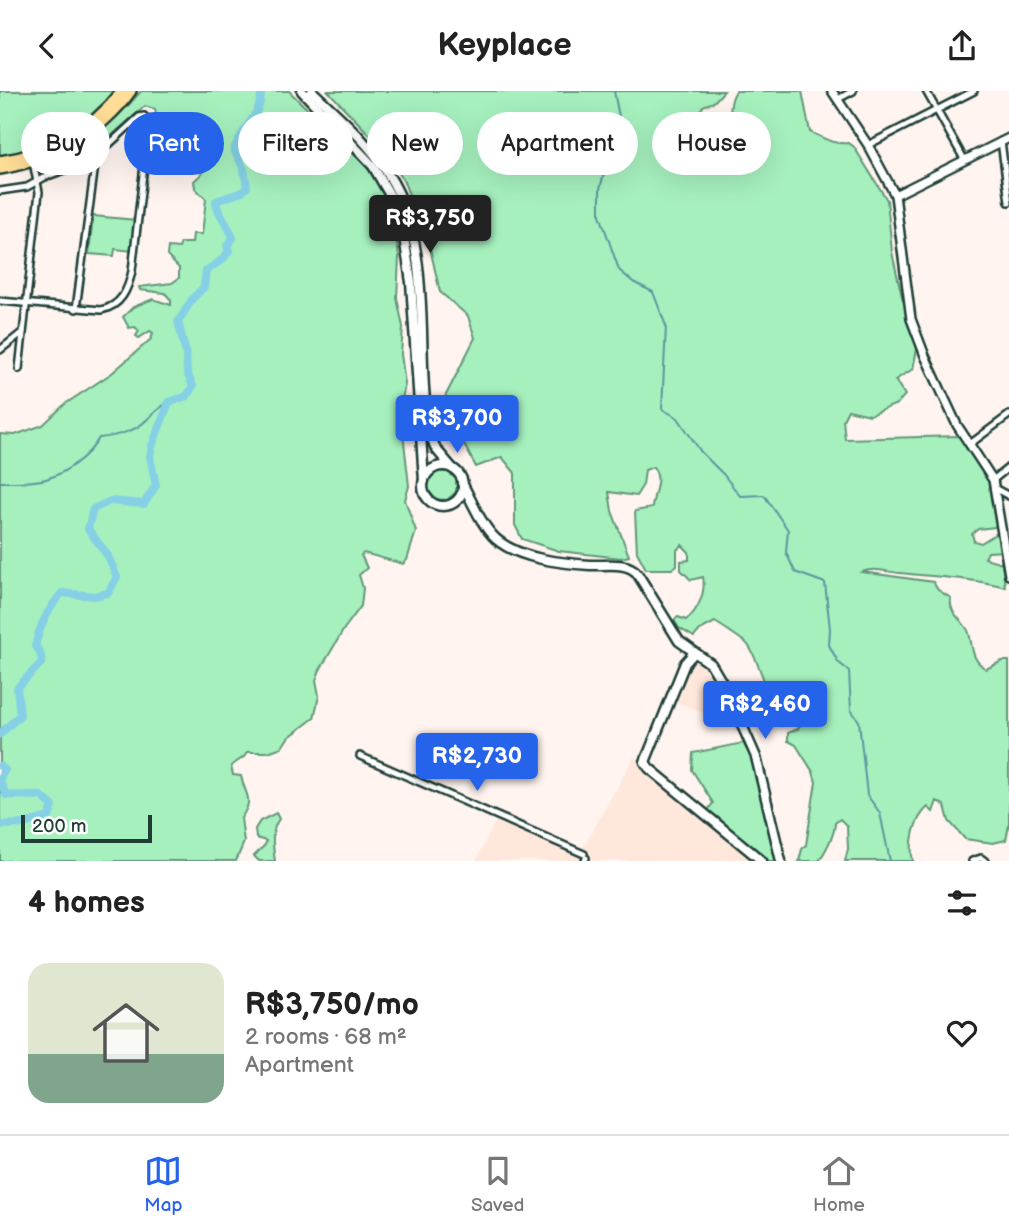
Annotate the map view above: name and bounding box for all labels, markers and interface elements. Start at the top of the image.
text: Keyplace [437,26,572,65]
icon: back [28,27,66,65]
icon: share [943,27,981,65]
chip: Buy [21,112,110,175]
chip: Rent [124,112,224,175]
chip: Filters [238,112,353,175]
chip: New [367,112,463,175]
chip: Apartment [477,112,638,175]
chip: House [652,112,771,175]
pin: R$3,750 [365,195,495,255]
text: R$3,750 [385,204,475,232]
pin: R$3,700 [392,395,522,455]
text: R$3,700 [412,404,502,432]
pin: R$2,460 [700,681,830,741]
text: R$2,460 [719,690,811,718]
pin: R$2,730 [412,733,542,793]
text: R$2,730 [432,742,522,770]
scale bar [21,812,152,844]
text: 200 m [32,815,86,838]
icon: filters [943,884,981,922]
text: 4 homes [28,885,145,921]
text: R$3,750/mo [245,987,419,1023]
icon: home [84,991,168,1075]
icon: heart [943,1014,981,1052]
text: 2 rooms · 68 m² [245,1023,407,1051]
text: Apartment [245,1051,354,1079]
tab: Map [144,1152,182,1217]
tab: Saved [471,1152,524,1217]
tab: Home [813,1152,865,1217]

